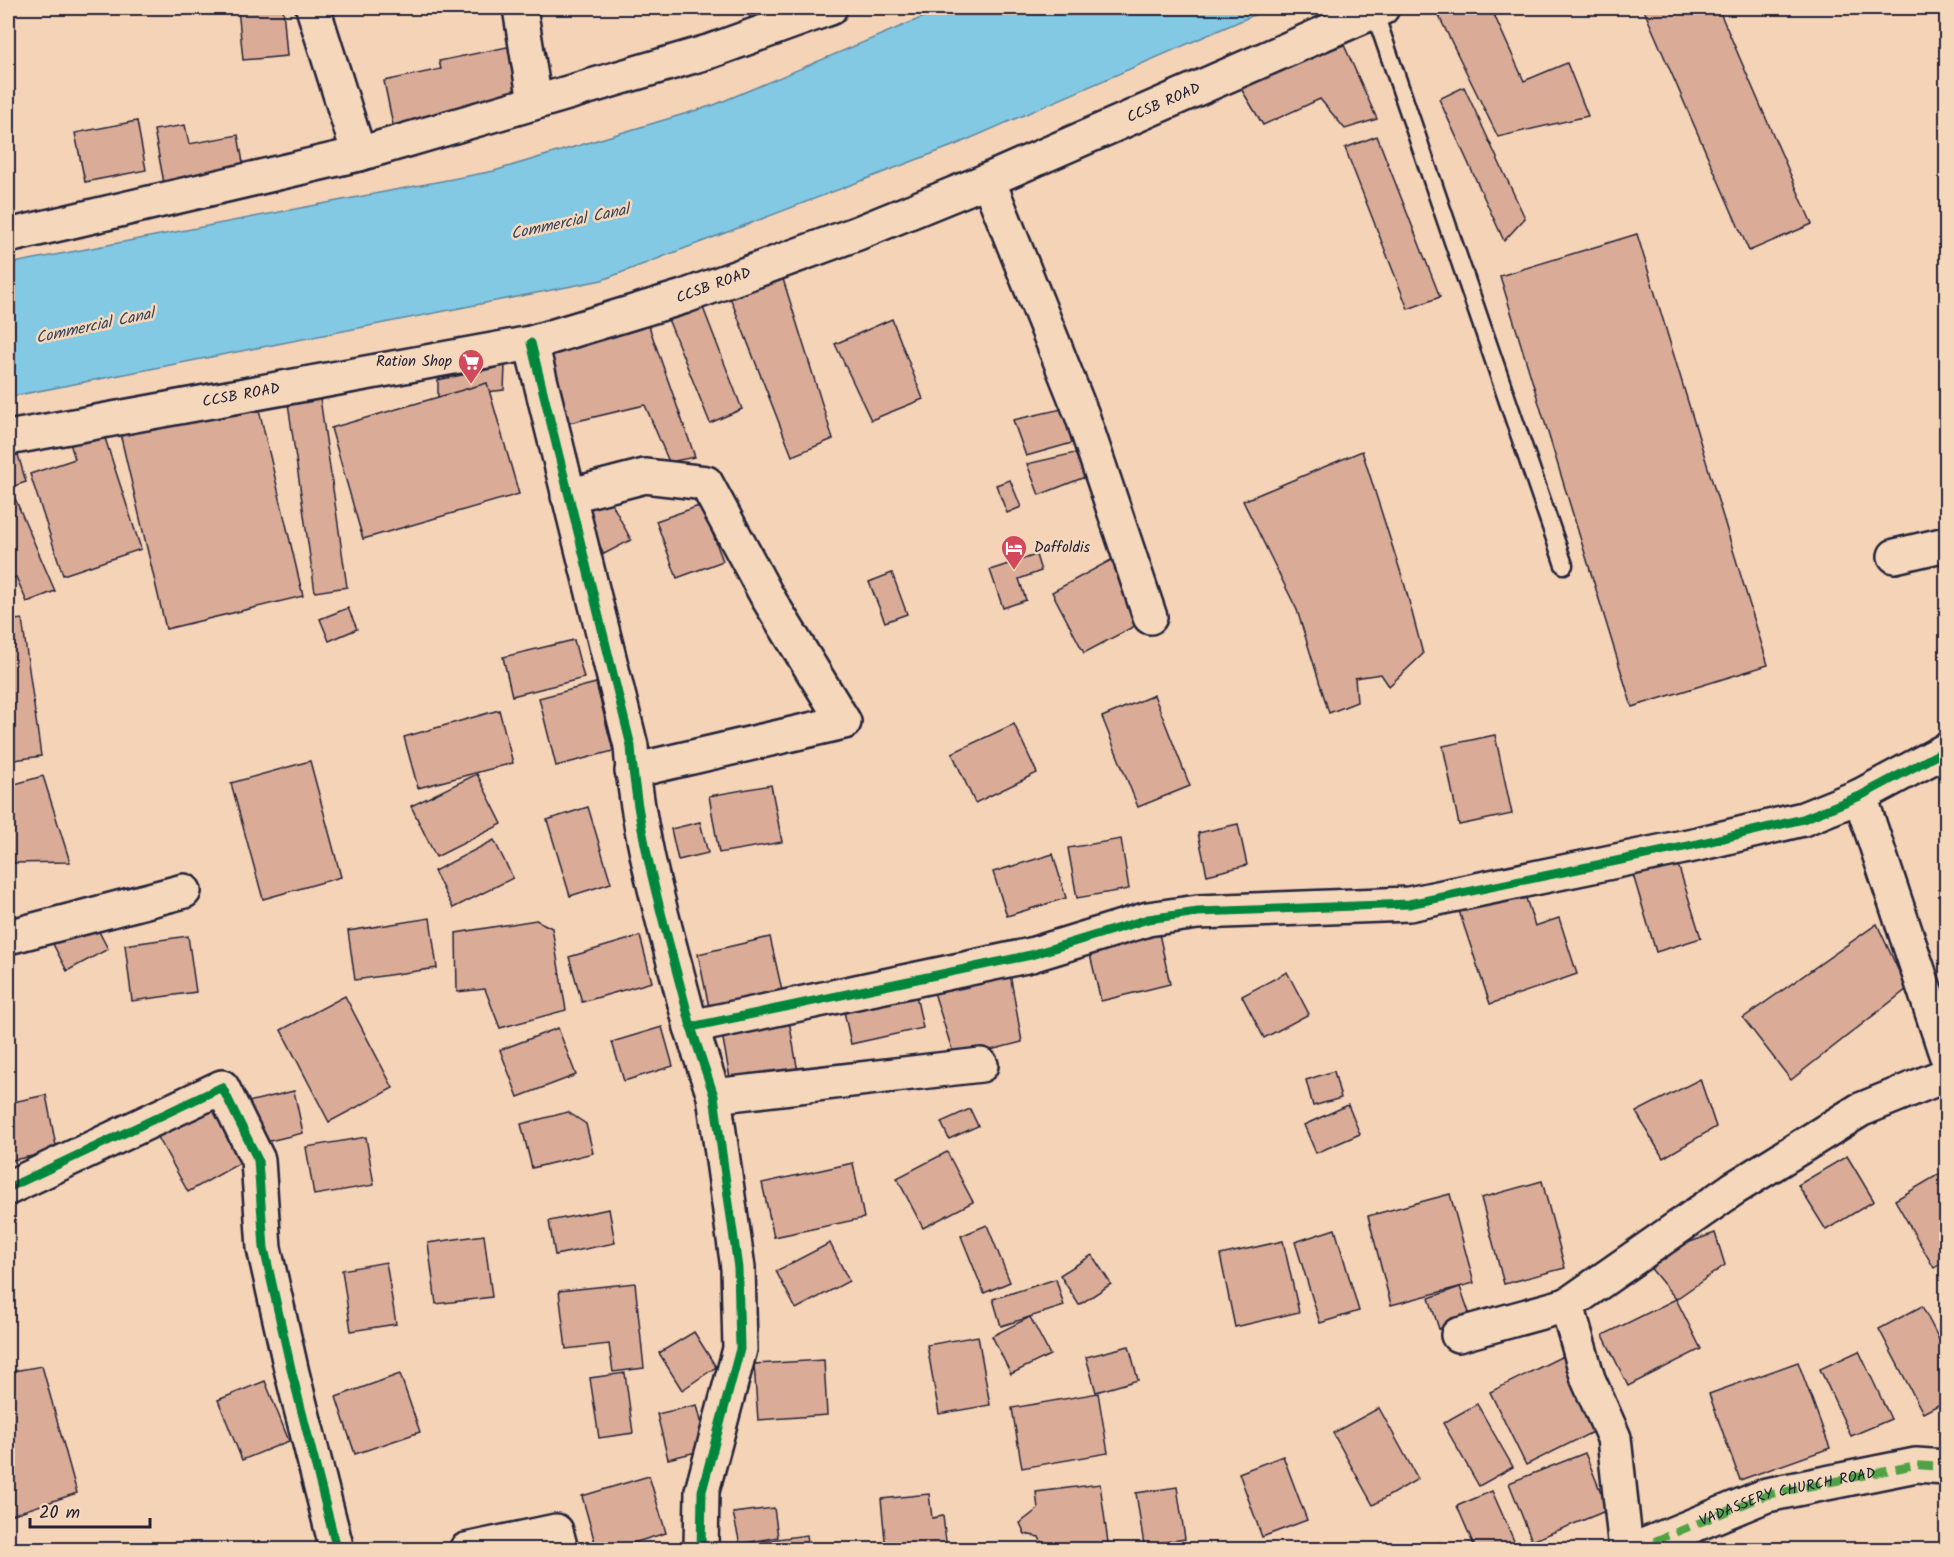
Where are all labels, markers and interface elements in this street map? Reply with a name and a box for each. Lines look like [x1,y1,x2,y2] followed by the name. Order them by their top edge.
[1123,76,1205,130] street label: CCSB ROAD
[508,197,635,247] water label: Commercial Canal
[673,261,755,310] street label: CCSB ROAD
[33,301,160,351] water label: Commercial Canal
[456,347,486,385] supermarket icon: Ration Shop
[376,350,452,374] place label: Ration Shop
[201,377,282,414] street label: CCSB ROAD
[999,533,1029,571] hotel icon: Daffoldis
[1034,536,1091,560] place label: Daffoldis
[1696,1461,1878,1534] street label: VADASSERY CHURCH ROAD
[30,1491,150,1529] scale bar
[39,1499,80,1528] text: 20 m

